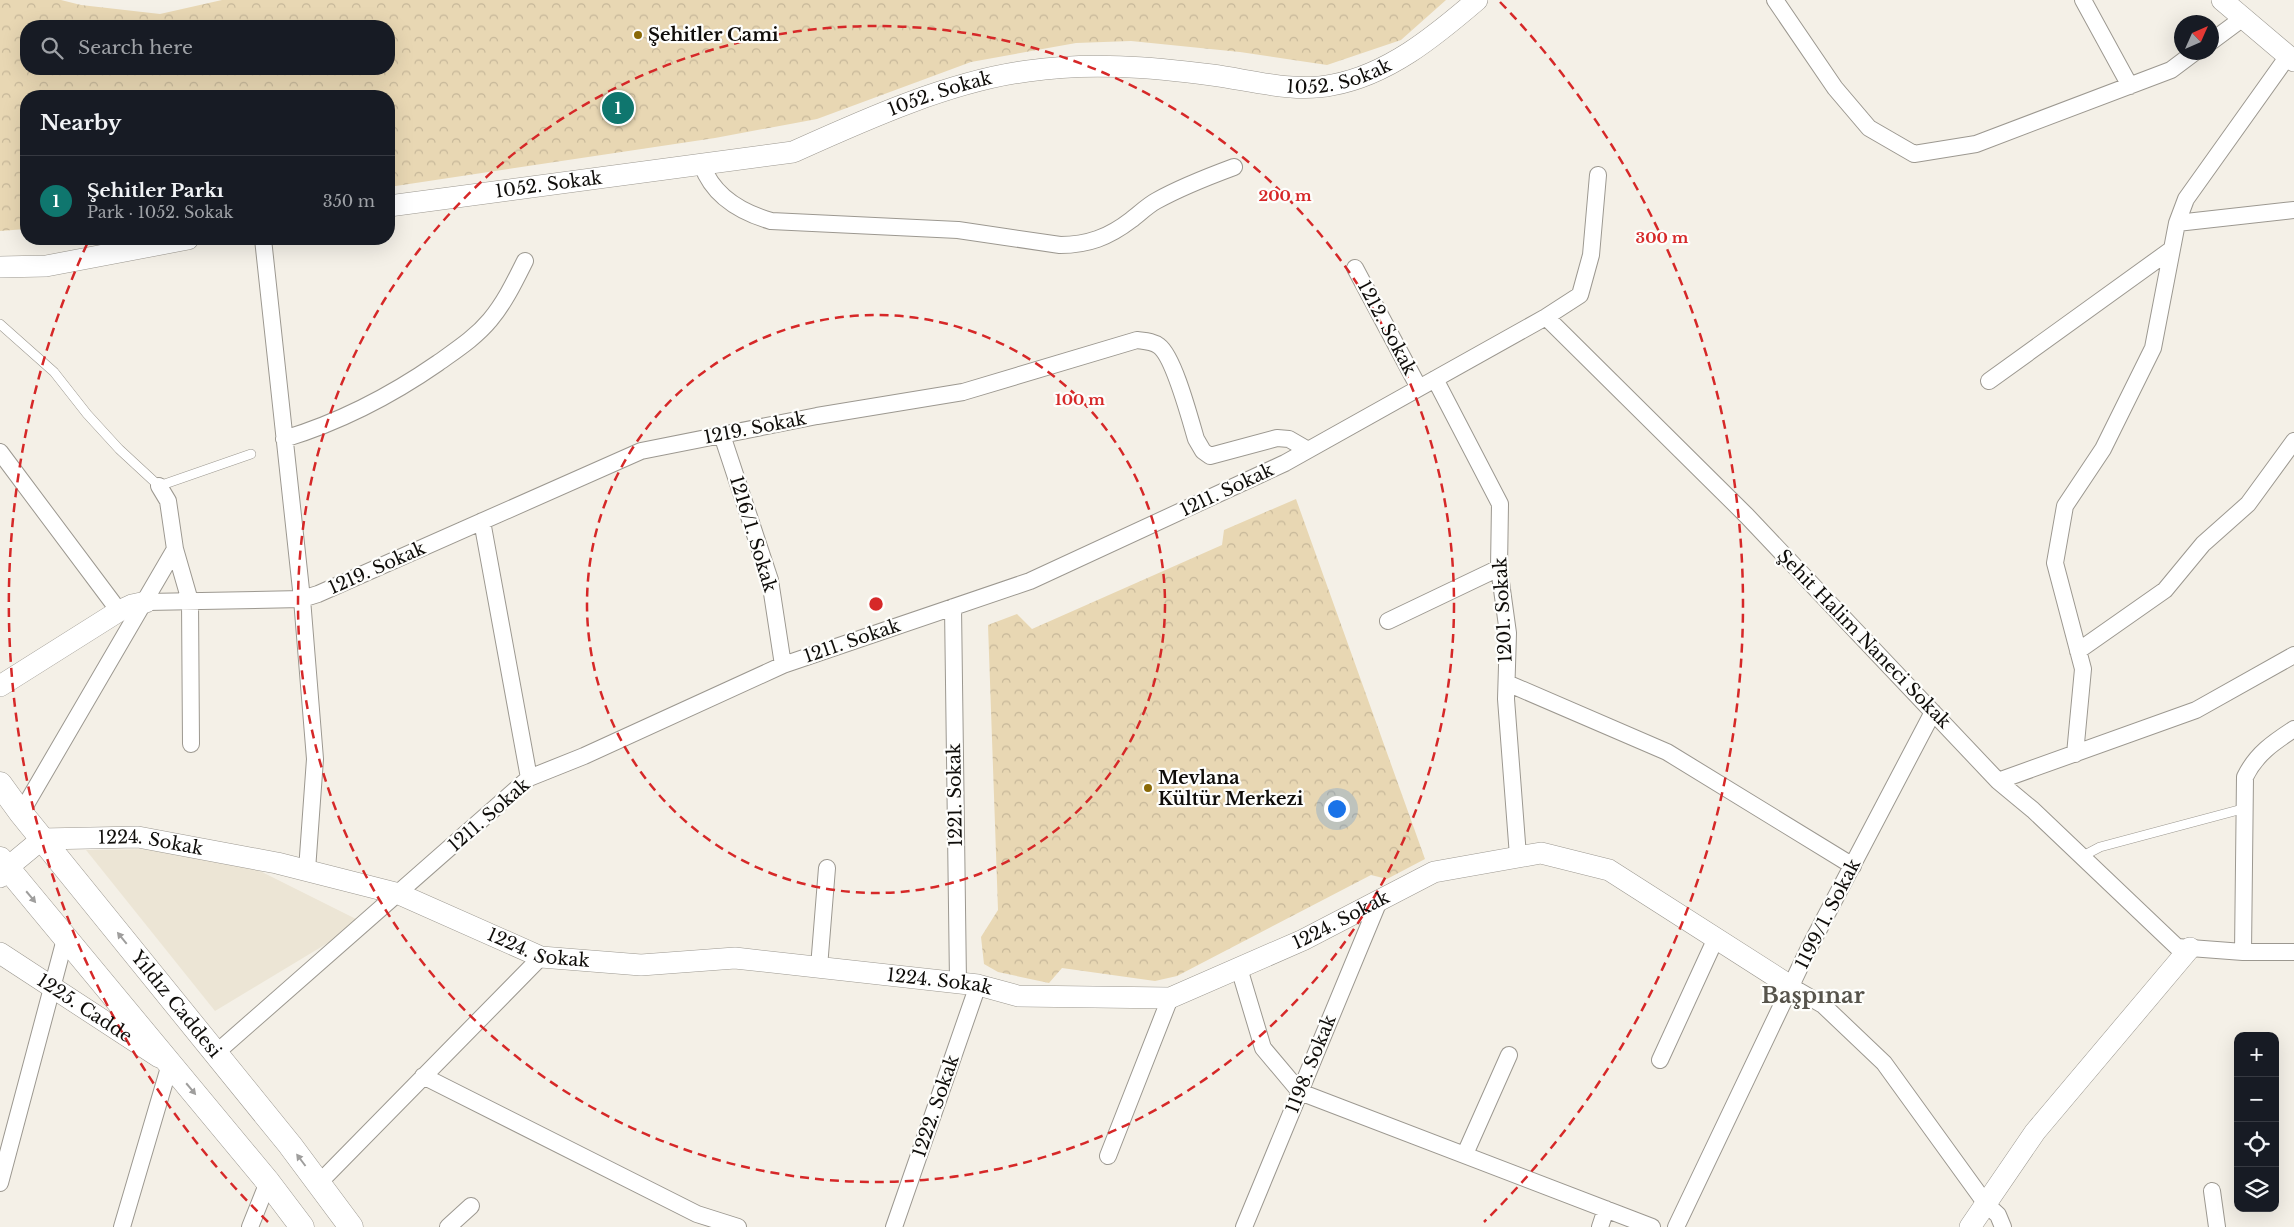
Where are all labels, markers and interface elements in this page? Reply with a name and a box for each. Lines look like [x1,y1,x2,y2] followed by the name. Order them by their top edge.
[2174,15,2219,60] north arrow
[20,20,395,75] search box
[648,24,779,46] place label: Şehitler Cami
[632,29,644,41] marker: Şehitler Cami
[38,34,66,62] icon: search
[78,36,193,59] text: Search here
[1286,54,1395,99] street label: 1052. Sokak
[885,67,994,121] street label: 1052. Sokak
[602,89,634,127] pin: 1
[40,110,121,136] text: Nearby
[494,167,603,203] street label: 1052. Sokak
[87,179,224,202] text: Şehitler Parkı
[1259,186,1312,205] text: 200 m
[53,191,59,211] text: 1
[323,191,375,211] text: 350 m
[87,202,233,222] text: Park · 1052. Sokak
[1636,228,1689,247] text: 300 m
[1353,277,1421,379] street label: 1212. Sokak
[1055,390,1105,409] text: 100 m
[702,407,808,449] street label: 1219. Sokak
[1177,459,1277,521] street label: 1211. Sokak
[725,473,781,595] street label: 1216/1. Sokak
[325,537,429,599] street label: 1219. Sokak
[1773,545,1955,733] street label: Şehit Halim Naneci Sokak
[1489,557,1517,663] street label: 1201. Sokak
[867,595,885,613] centre of rings
[801,614,903,668] street label: 1211. Sokak
[943,743,967,847] street label: 1221. Sokak
[1158,767,1304,810] place label: Mevlana Kültür Merkezi
[444,774,534,856] street label: 1211. Sokak
[1142,782,1154,794] marker: Mevlana Kültür Merkezi
[1324,796,1350,822] your location
[98,826,205,860] street label: 1224. Sokak
[1791,855,1865,973] street label: 1199/1. Sokak
[1289,886,1393,954] street label: 1224. Sokak
[25,890,36,903] one-way arrow
[484,924,590,972] street label: 1224. Sokak
[117,932,128,945] one-way arrow
[126,946,226,1062] street label: Yıldız Caddesi
[886,964,995,999] street label: 1224. Sokak
[33,969,136,1047] street label: 1225. Cadde
[1761,982,1865,1009] district label: Başpınar
[1281,1012,1341,1116] street label: 1198. Sokak
[2234,1032,2279,1212] map controls
[2234,1032,2279,1077] button: +
[908,1052,964,1160] street label: 1222. Sokak
[2234,1077,2279,1122] button: −
[185,1082,196,1095] one-way arrow
[2234,1122,2279,1167] button: locate
[296,1153,306,1167] one-way arrow
[2234,1167,2279,1212] button: layers

